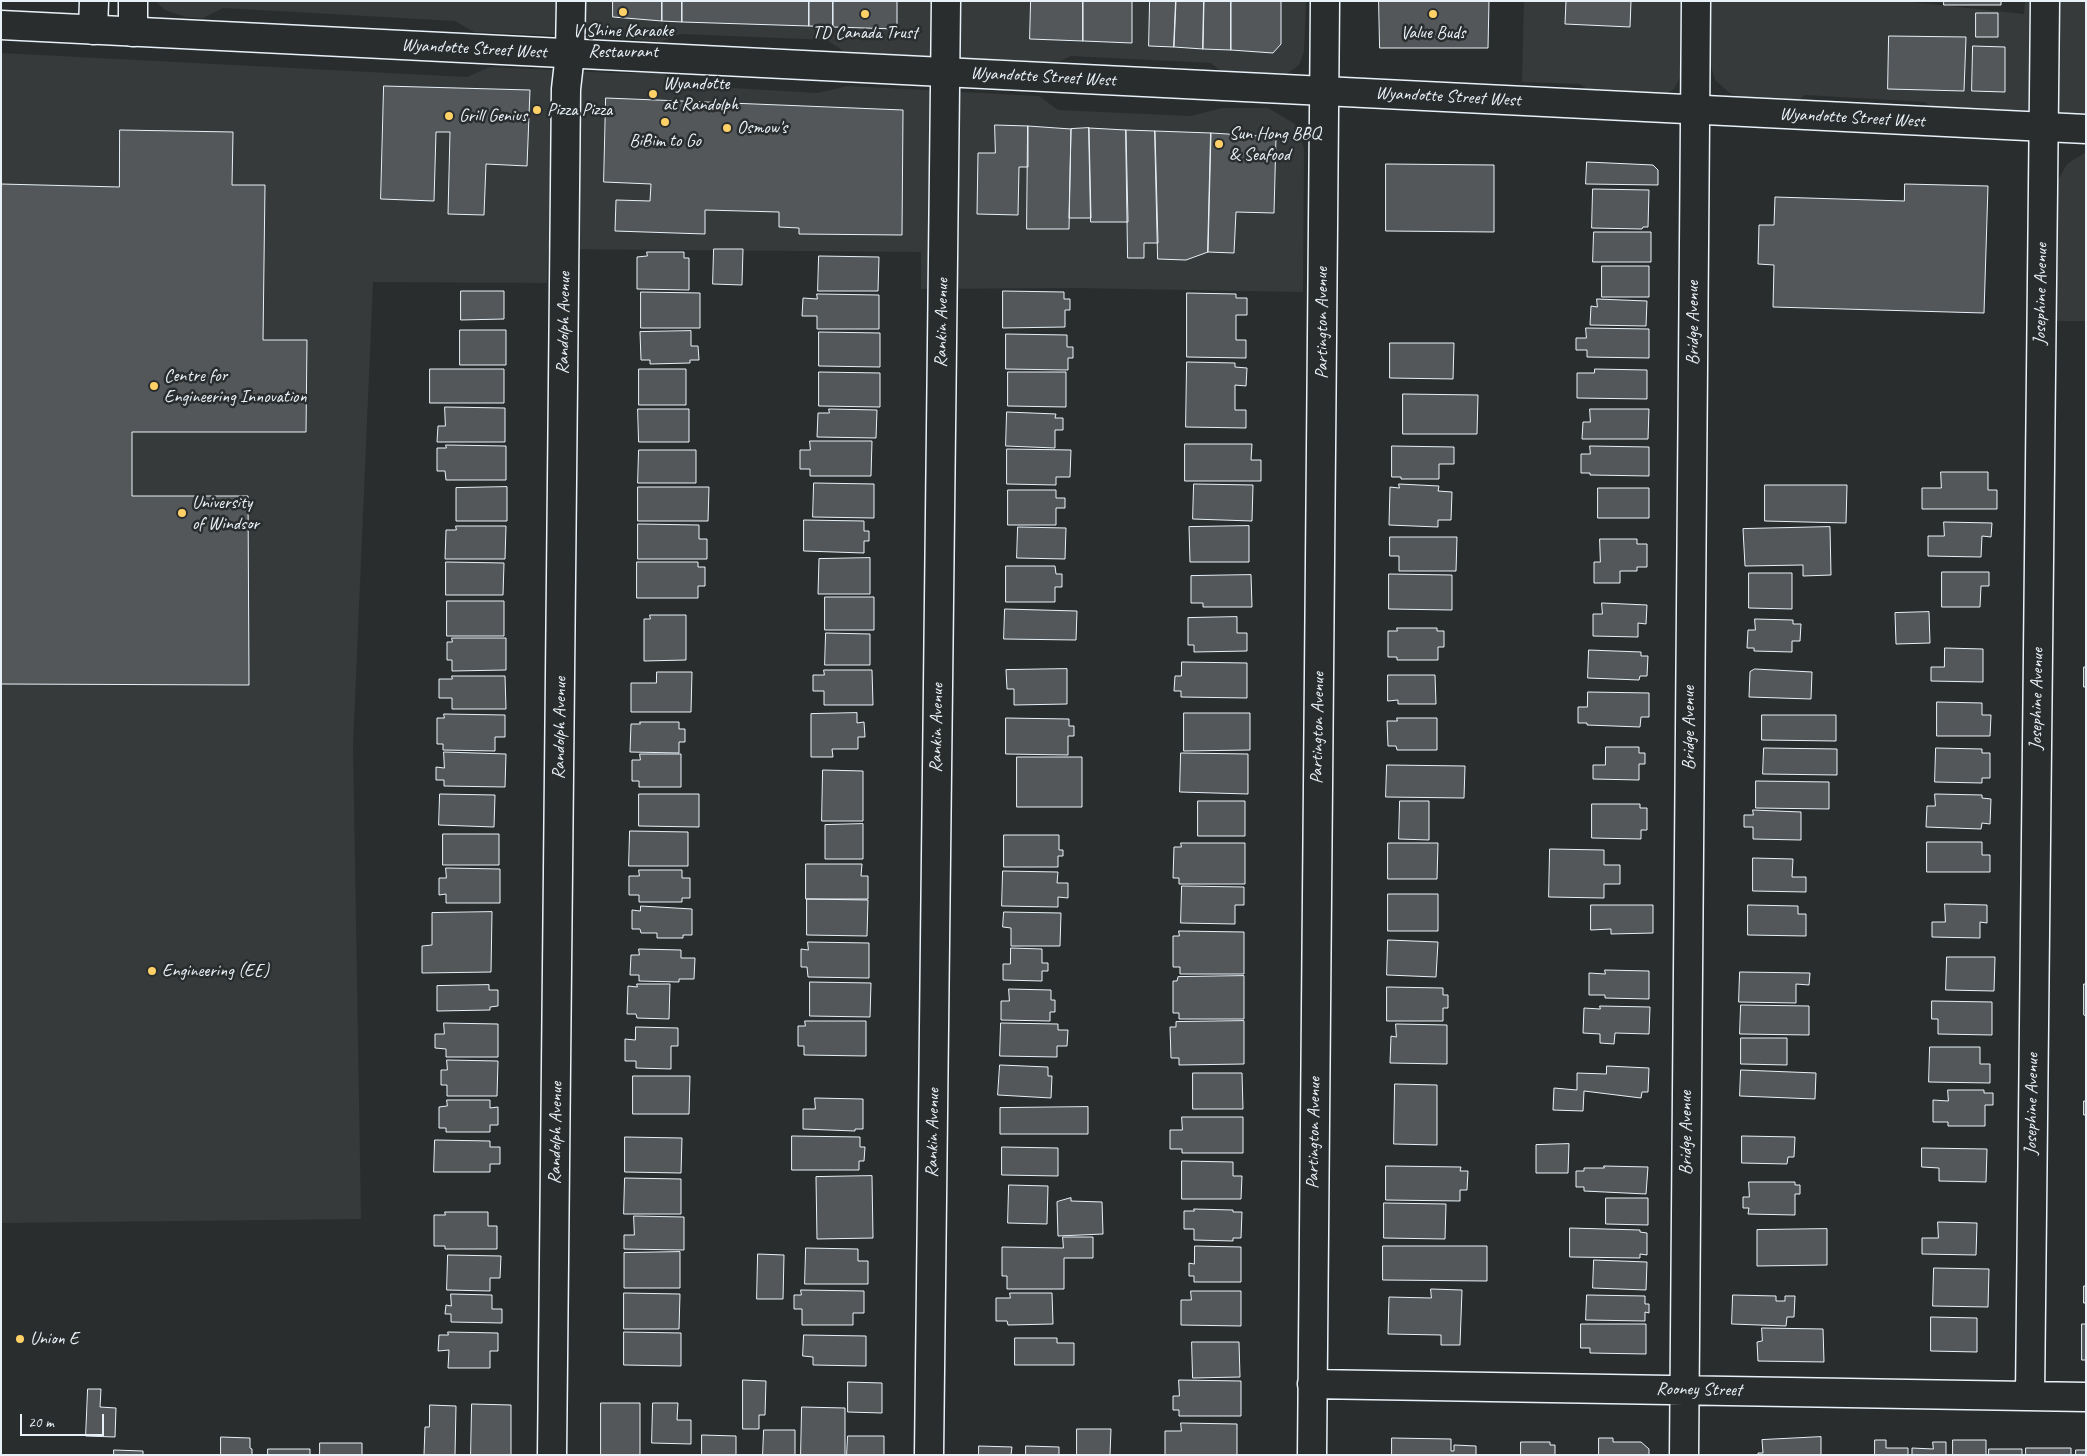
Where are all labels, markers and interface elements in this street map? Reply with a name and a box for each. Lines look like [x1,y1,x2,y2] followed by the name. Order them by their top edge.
[617,6,629,18] marker: V Shine Karaoke Restaurant
[859,8,871,20] marker: TD Canada Trust
[1427,8,1439,20] marker: Value Buds
[573,20,673,62] place label: V Shine Karaoke Restaurant
[812,22,918,44] place label: TD Canada Trust
[1401,22,1465,44] place label: Value Buds
[401,34,547,64] street label: Wyandotte Street West
[970,62,1116,92] street label: Wyandotte Street West
[663,73,738,116] place label: Wyandotte at Randolph
[1375,82,1521,112] street label: Wyandotte Street West
[647,88,659,100] marker: Wyandotte at Randolph
[547,99,612,121] place label: Pizza Pizza
[1779,103,1925,133] street label: Wyandotte Street West
[531,104,543,116] marker: Pizza Pizza
[459,105,527,127] place label: Grill Genius
[443,110,455,122] marker: Grill Genius
[659,116,671,128] marker: BiBim to Go
[737,117,787,139] place label: Osmow's
[721,122,733,134] marker: Osmow's
[1229,123,1320,166] place label: Sun Hong BBQ & Seafood
[629,130,701,152] place label: BiBim to Go
[1213,138,1225,150] marker: Sun Hong BBQ & Seafood
[2029,243,2053,345] street label: Josephine Avenue
[1311,267,1333,379] street label: Partington Avenue
[552,272,576,374] street label: Randolph Avenue
[930,278,954,368] street label: Rankin Avenue
[1682,281,1704,365] street label: Bridge Avenue
[164,365,306,408] place label: Centre for Engineering Innovation
[148,380,160,392] marker: Centre for Engineering Innovation
[192,492,259,534] place label: University of Windsor
[176,507,188,519] marker: University of Windsor
[2025,648,2049,750] street label: Josephine Avenue
[1306,672,1330,784] street label: Partington Avenue
[548,677,572,779] street label: Randolph Avenue
[925,683,949,773] street label: Rankin Avenue
[1678,686,1700,770] street label: Bridge Avenue
[162,960,269,982] place label: Engineering (EE)
[146,965,158,977] marker: Engineering (EE)
[2020,1053,2044,1155] street label: Josephine Avenue
[1302,1077,1326,1189] street label: Partington Avenue
[544,1082,568,1184] street label: Randolph Avenue
[921,1088,945,1178] street label: Rankin Avenue
[1675,1091,1697,1175] street label: Bridge Avenue
[30,1328,78,1350] place label: Union E
[14,1333,26,1345] marker: Union E
[1656,1378,1742,1402] street label: Rooney Street
[22,1404,106,1436] scale bar
[28,1413,54,1432] text: 20 m

